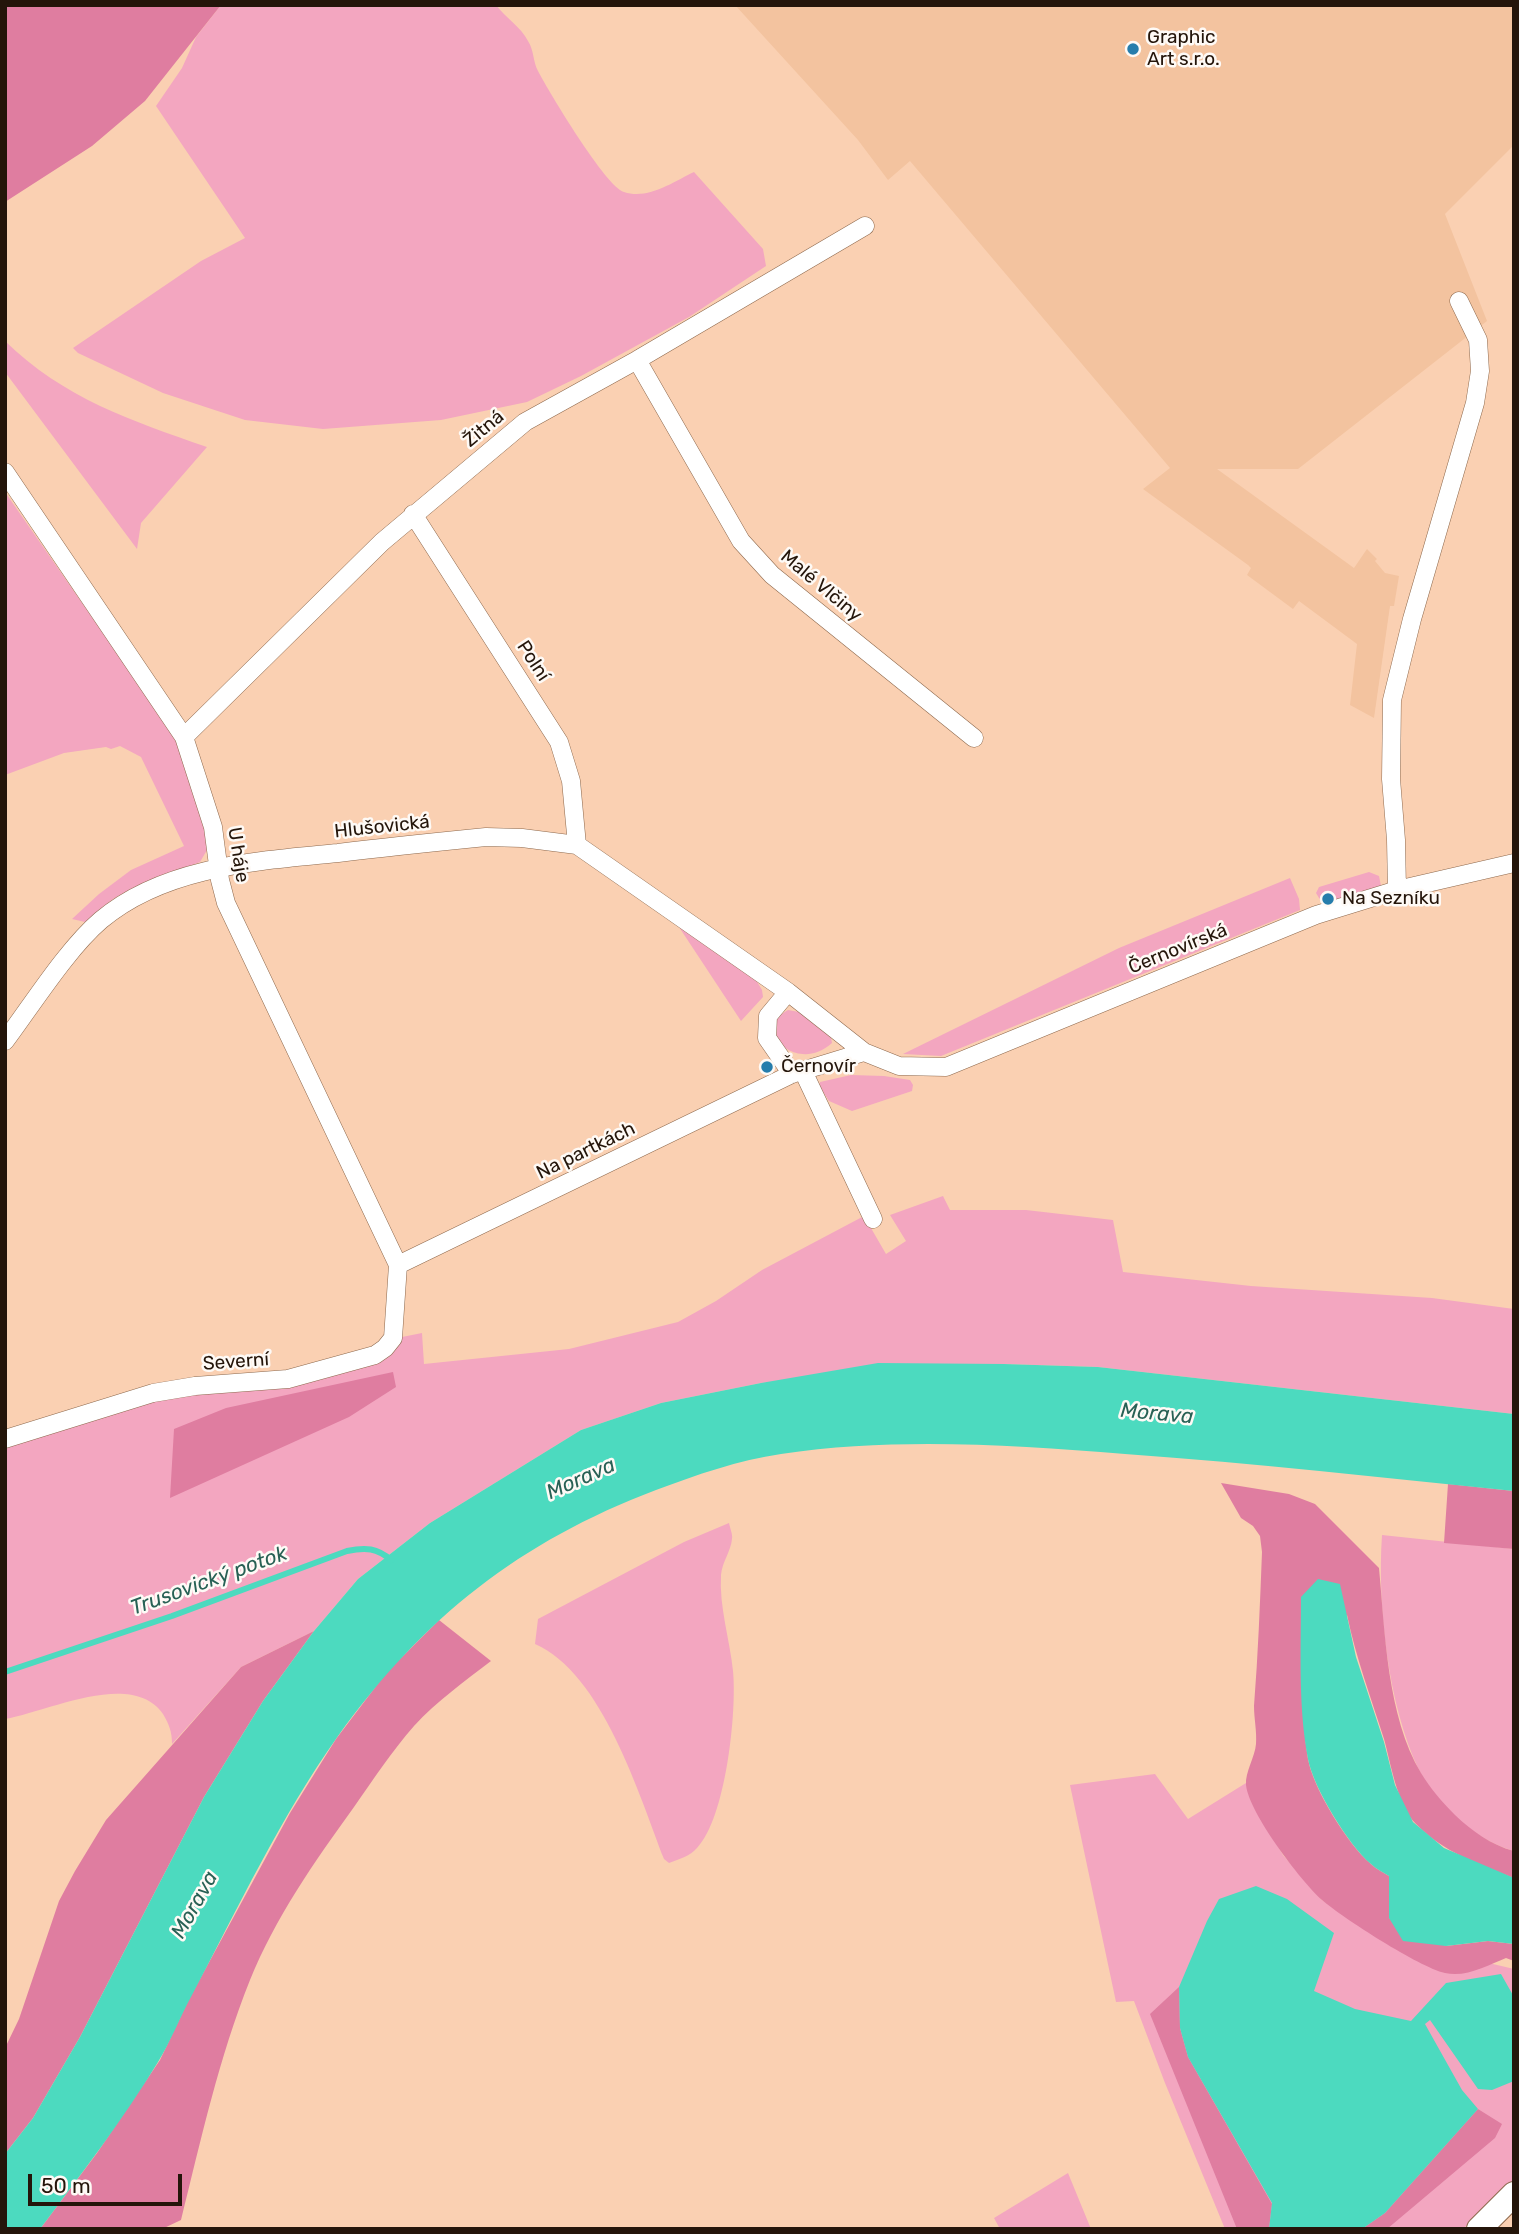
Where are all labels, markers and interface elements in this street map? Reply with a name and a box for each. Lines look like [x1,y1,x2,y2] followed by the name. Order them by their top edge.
[1147,27,1220,71] place label: Graphic Art s.r.o.
[1125,41,1141,57] marker: Graphic Art s.r.o.
[459,406,509,452] street label: Žitná
[776,545,866,627] street label: Malé Vlčiny
[512,636,554,686] street label: Polní
[333,811,431,843] street label: Hlušovická
[222,826,254,884] street label: U háje
[1342,888,1440,910] place label: Na Sezníku
[1320,891,1336,907] marker: Na Sezníku
[1125,919,1231,979] street label: Černovírská
[781,1056,856,1078] place label: Černovír
[759,1059,775,1075] marker: Černovír
[533,1117,639,1185] street label: Na partkách
[202,1348,270,1376] street label: Severní
[1120,1398,1194,1430] water label: Morava
[543,1453,619,1505] water label: Morava
[127,1541,291,1621] water label: Trusovický potok
[166,1867,224,1943] water label: Morava
[32,2160,186,2204] scale bar
[41,2173,91,2198] text: 50 m

